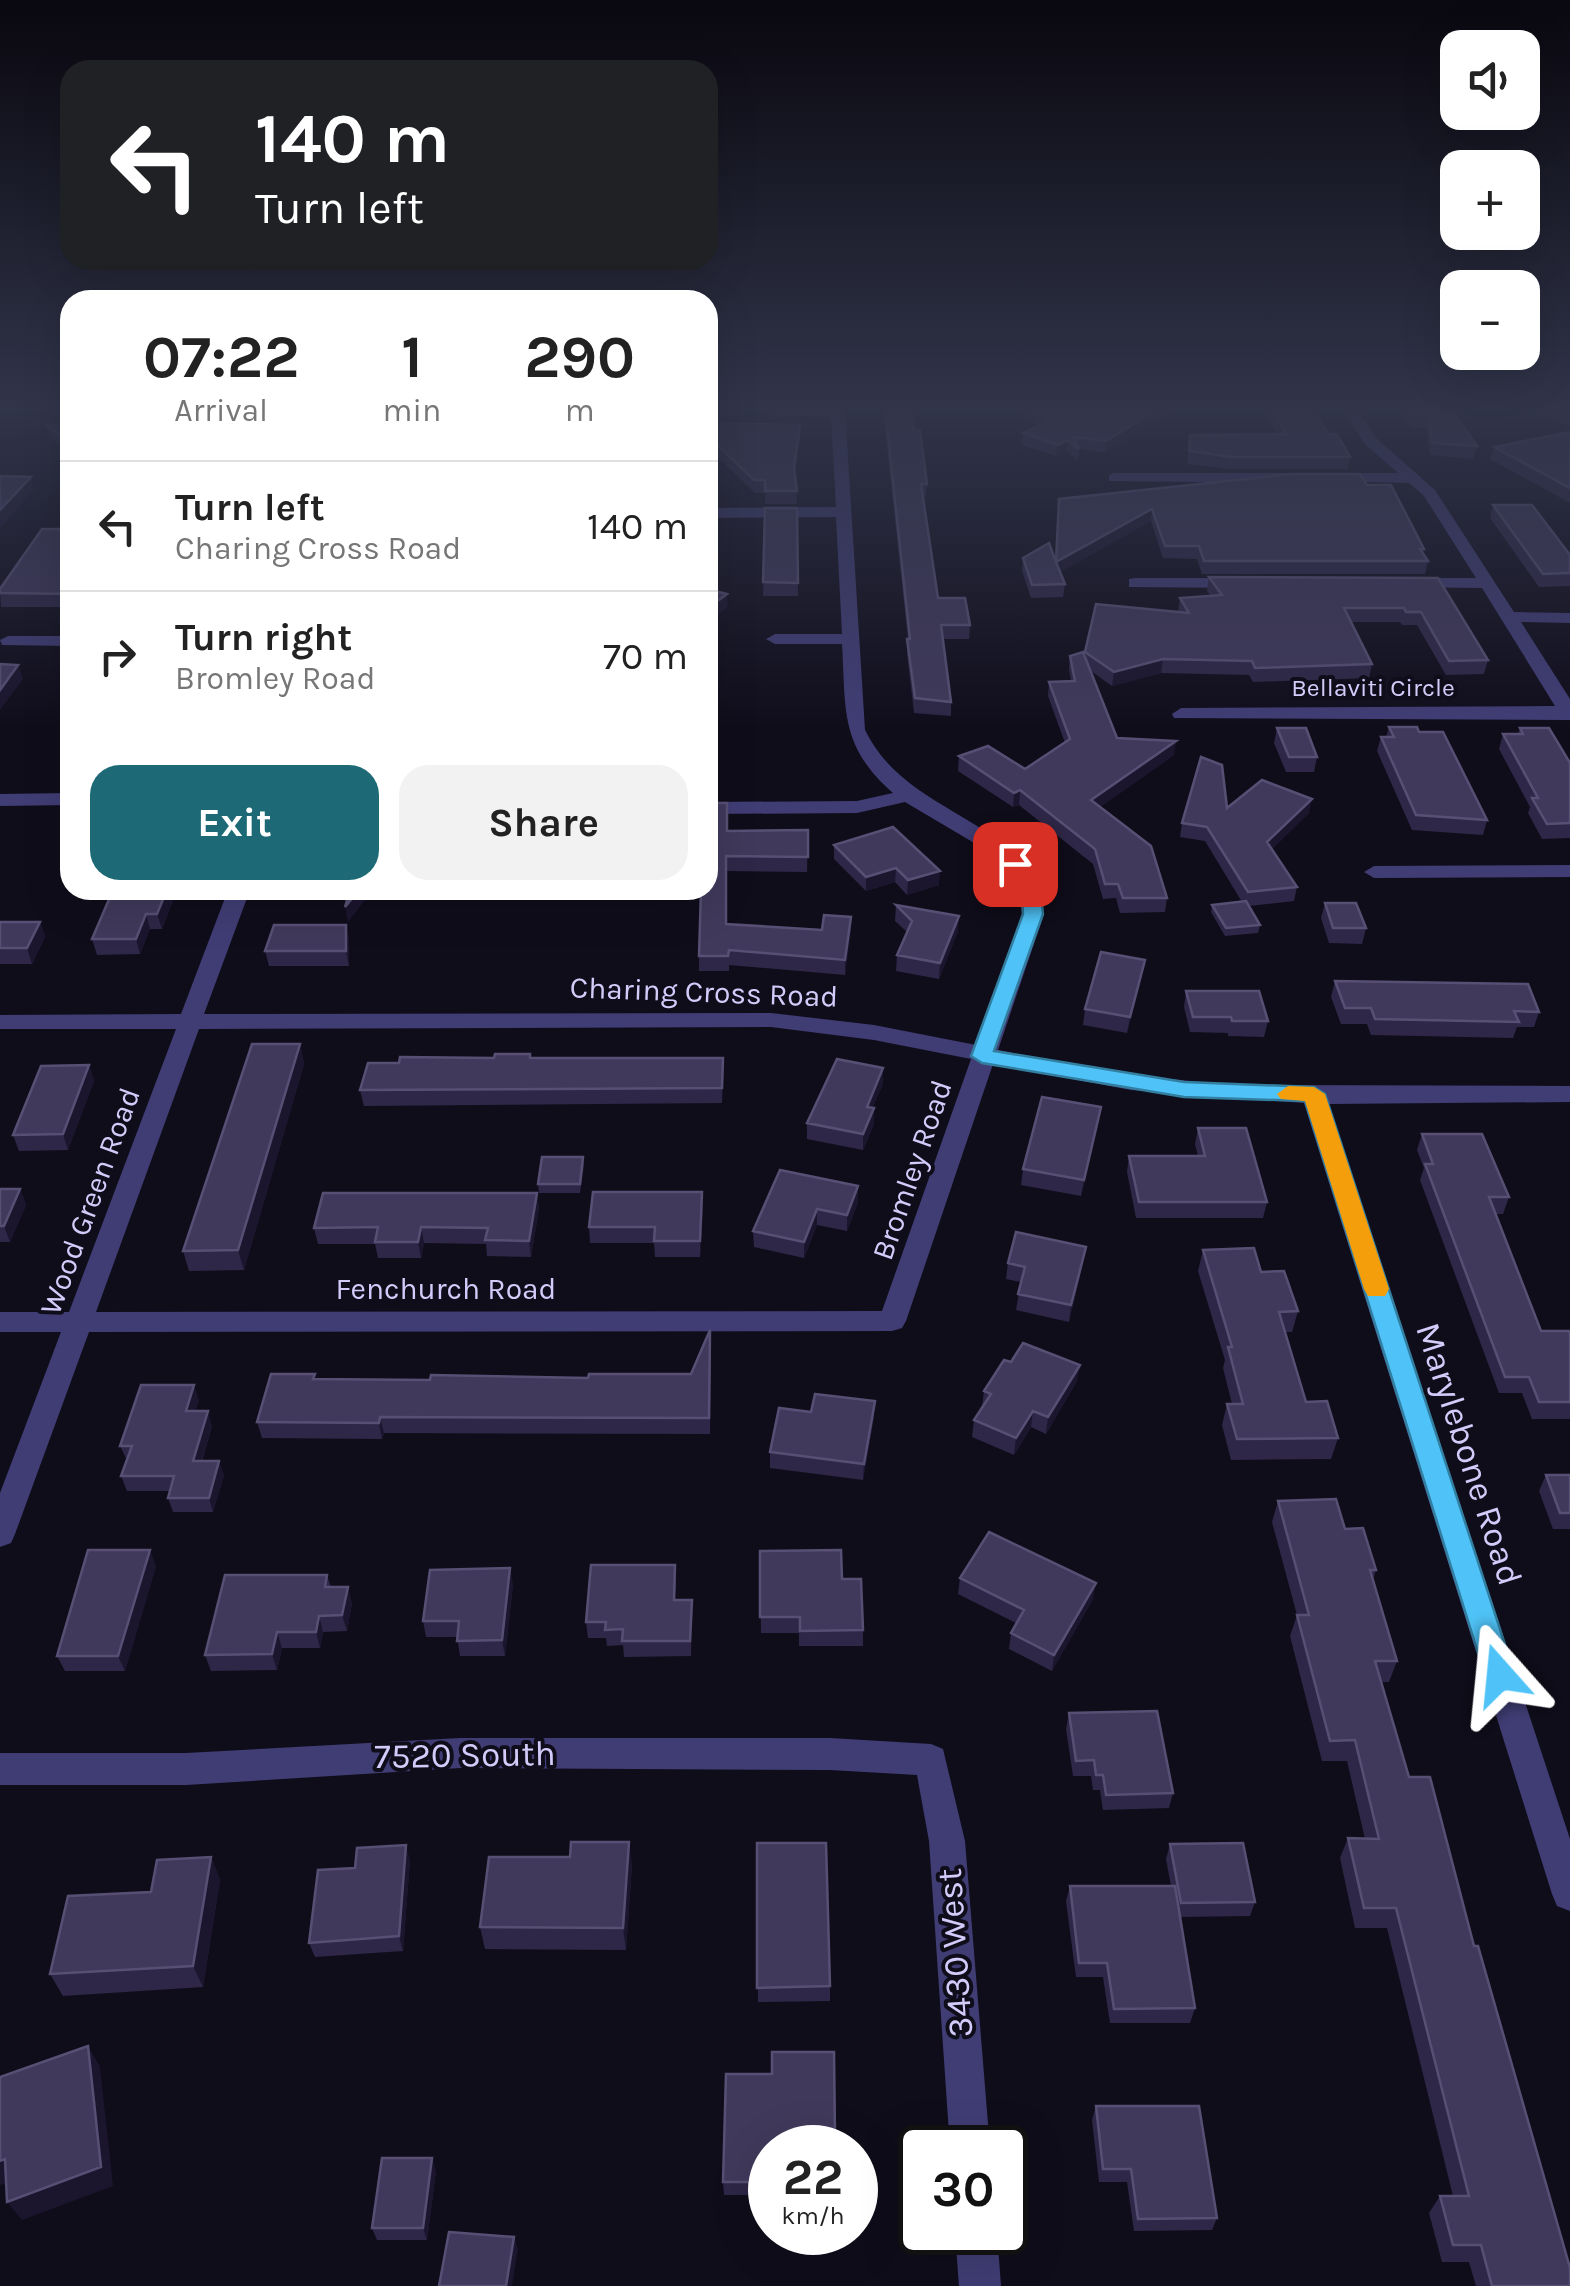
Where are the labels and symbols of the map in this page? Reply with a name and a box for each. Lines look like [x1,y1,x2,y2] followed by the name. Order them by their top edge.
[1291,673,1455,702] street label: Bellaviti Circle
[973,822,1058,907] pin
[569,969,839,1015] street label: Charing Cross Road
[864,1075,960,1265] street label: Bromley Road
[32,1083,148,1319] street label: Wood Green Road
[336,1271,556,1307] street label: Fenchurch Road
[1407,1318,1531,1590] street label: Marylebone Road
[1448,1623,1552,1727] position arrow
[374,1733,556,1777] street label: 7520 South
[929,1867,981,2039] street label: 3430 West
[898,2125,1028,2255] speed limit sign: 30

